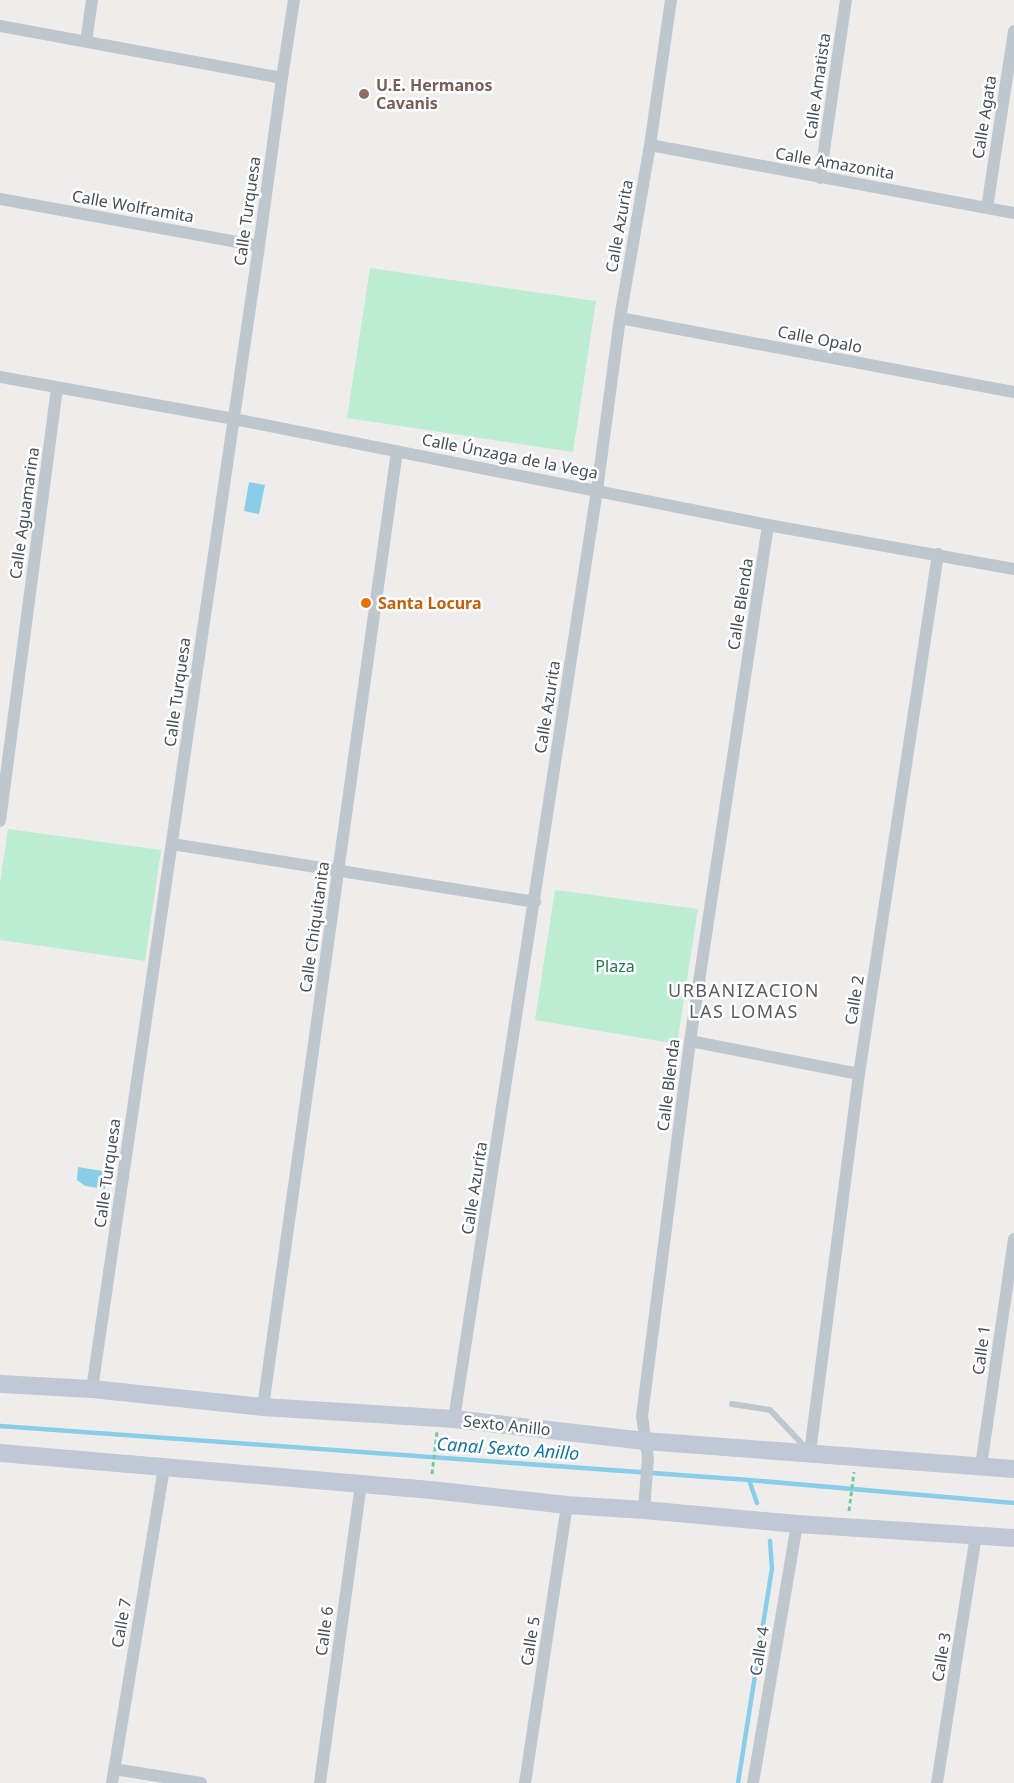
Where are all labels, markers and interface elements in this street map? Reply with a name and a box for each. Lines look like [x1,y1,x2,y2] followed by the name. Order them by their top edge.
[799,31,835,141] street label: Calle Amatista
[376,74,492,114] place label: U.E. Hermanos Cavanis
[967,74,1001,160] street label: Calle Agata
[357,87,371,101] marker: U.E. Hermanos Cavanis
[774,142,896,184] street label: Calle Amazonita
[228,155,266,267] street label: Calle Turquesa
[600,178,638,274] street label: Calle Azurita
[70,184,196,228] street label: Calle Wolframita
[776,320,864,358] street label: Calle Opalo
[420,428,600,484] street label: Calle Únzaga de la Vega
[4,446,44,580] street label: Calle Aguamarina
[722,556,758,652] street label: Calle Blenda
[378,592,482,614] place label: Santa Locura
[359,596,373,610] marker: Santa Locura
[158,636,196,748] street label: Calle Turquesa
[529,659,565,755] street label: Calle Azurita
[294,860,334,994] street label: Calle Chiquitanita
[595,955,635,977] park label: Plaza
[839,974,869,1026] street label: Calle 2
[668,978,820,1023] district label: URBANIZACION LAS LOMAS
[651,1038,685,1132] street label: Calle Blenda
[88,1117,126,1229] street label: Calle Turquesa
[456,1140,492,1236] street label: Calle Azurita
[967,1324,995,1376] street label: Calle 1
[462,1409,552,1441] street label: Sexto Anillo
[436,1431,580,1465] water label: Canal Sexto Anillo
[106,1597,136,1649] street label: Calle 7
[310,1605,338,1657] street label: Calle 6
[515,1615,545,1667] street label: Calle 5
[744,1625,774,1677] street label: Calle 4
[926,1631,956,1683] street label: Calle 3

